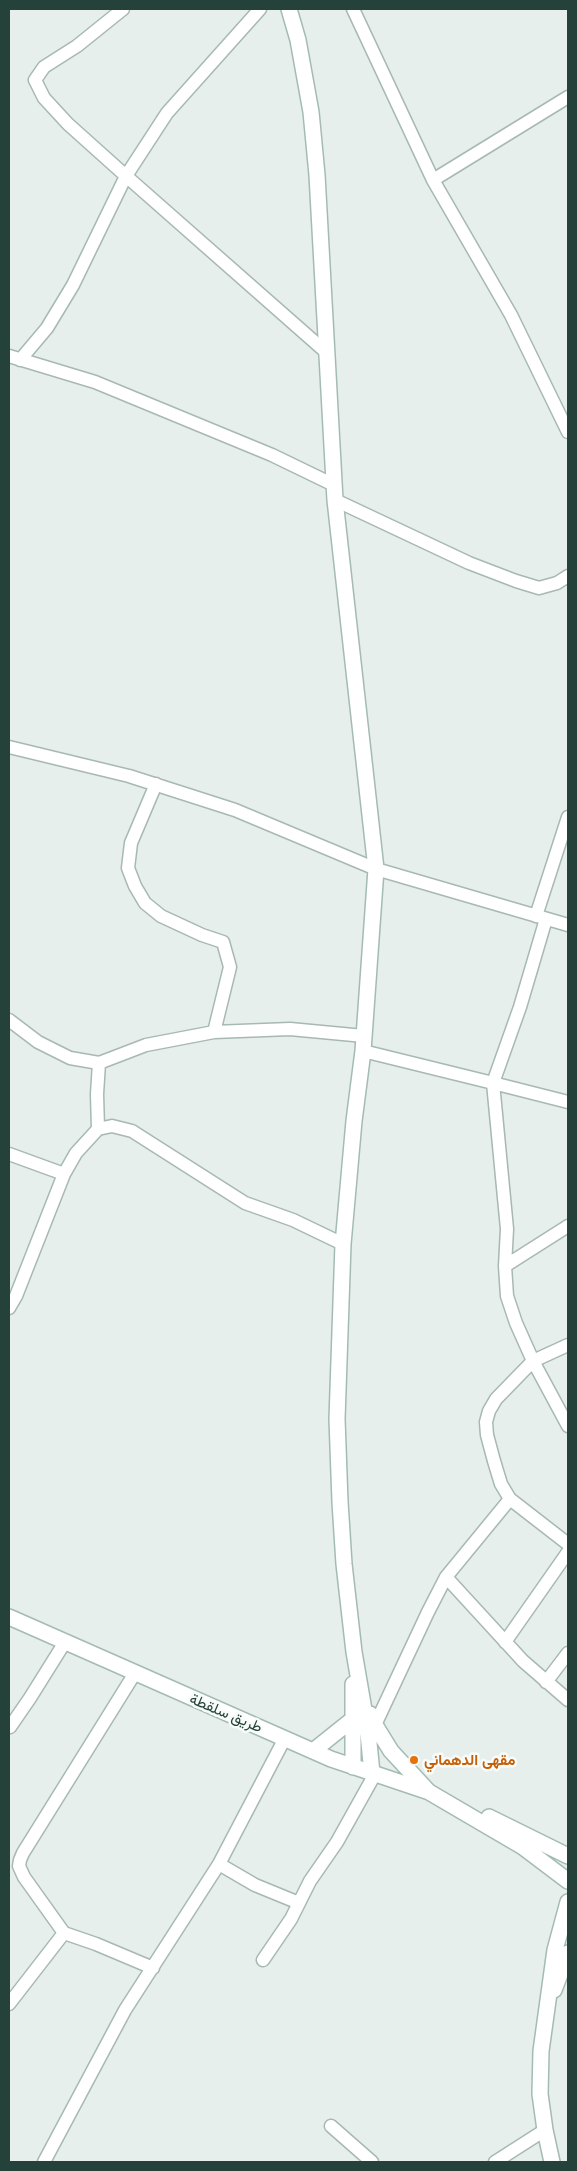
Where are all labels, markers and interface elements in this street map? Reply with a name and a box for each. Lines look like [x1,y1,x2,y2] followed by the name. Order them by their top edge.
[187,1690,265,1736] street label: طريق سلقطة
[424,1751,515,1769] place label: مقهى الدهماني
[408,1754,420,1766] marker: مقهى الدهماني

